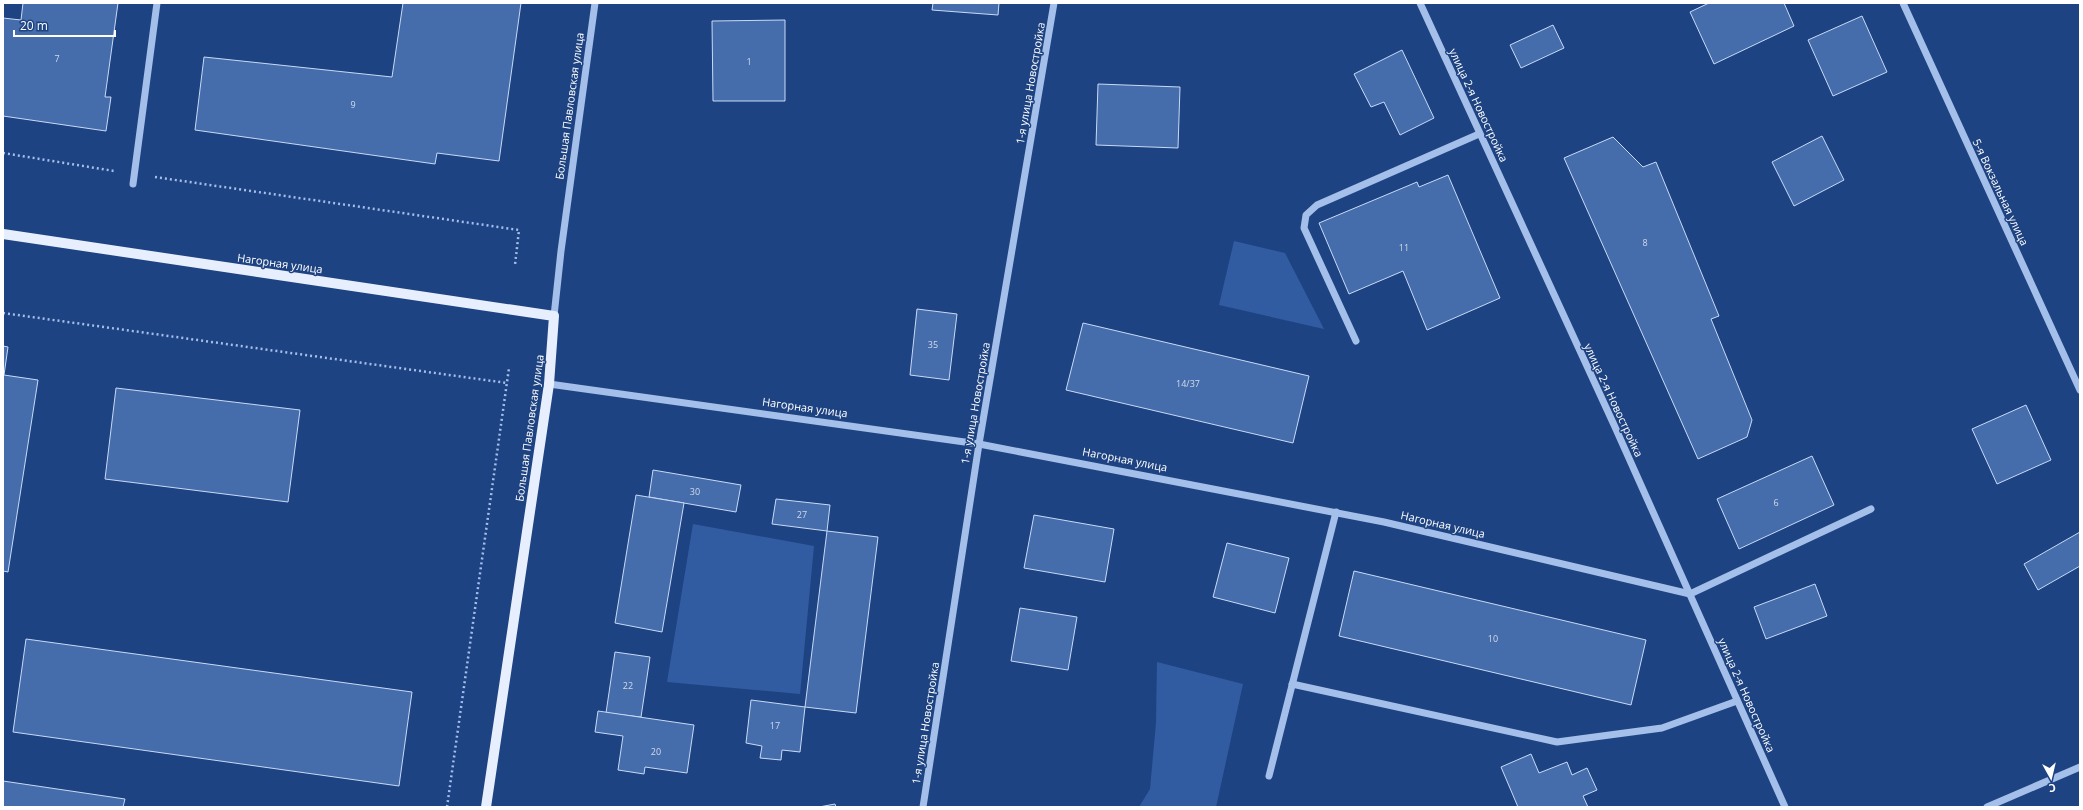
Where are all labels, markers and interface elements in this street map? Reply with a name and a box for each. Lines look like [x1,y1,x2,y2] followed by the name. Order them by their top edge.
[14,12,115,38] scale bar
[20,17,48,34] text: 20 m
[1012,21,1048,145] street label: 1-я улица Новостройка
[551,31,587,181] street label: Большая Павловская улица
[1446,46,1512,164] street label: улица 2-я Новостройка
[54,52,60,65] house number: 7
[746,55,752,68] house number: 1
[350,98,356,111] house number: 9
[1970,136,2032,248] street label: 5-я Вокзальная улица
[1642,236,1648,249] house number: 8
[1399,241,1409,254] house number: 11
[236,250,324,276] street label: Нагорная улица
[928,338,938,351] house number: 35
[957,341,993,465] street label: 1-я улица Новостройка
[1581,341,1647,459] street label: улица 2-я Новостройка
[511,353,547,503] street label: Большая Павловская улица
[1176,377,1200,390] house number: 14/37
[761,394,849,420] street label: Нагорная улица
[1081,443,1169,475] street label: Нагорная улица
[690,485,700,498] house number: 30
[1773,496,1779,509] house number: 6
[1399,507,1487,541] street label: Нагорная улица
[797,508,807,521] house number: 27
[1488,632,1498,645] house number: 10
[1715,635,1779,755] street label: улица 2-я Новостройка
[908,661,942,785] street label: 1-я улица Новостройка
[623,679,633,692] house number: 22
[770,719,780,732] house number: 17
[651,745,661,758] house number: 20
[2031,758,2071,798] north arrow
[2048,780,2057,796] text: С

